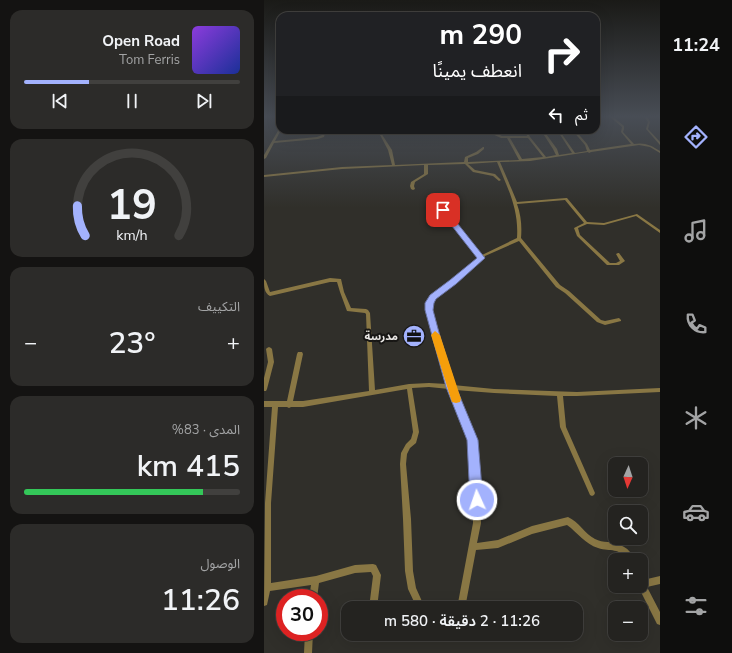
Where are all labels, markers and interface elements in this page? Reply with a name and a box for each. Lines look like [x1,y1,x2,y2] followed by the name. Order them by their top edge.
[439,16,522,54] text: 290 m
[536,28,588,80] icon: right
[102,31,180,51] text: Open Road
[672,33,720,57] text: 11:24
[119,51,180,69] text: Tom Ferris
[432,59,522,83] text: انعطف يمينًا
[49,90,71,112] icon: previous
[121,90,143,112] icon: pause
[193,90,215,112] icon: next
[545,104,567,126] icon: left
[575,105,588,125] text: ثم
[682,123,710,151] icon: directions
[107,177,157,234] text: 19
[426,193,460,227] pin
[432,199,454,221] icon: arrive
[682,217,710,245] icon: music
[116,225,148,244] text: km/h
[198,298,240,316] text: التكييف
[682,310,710,338] icon: phone
[108,323,156,364] text: 23°
[401,323,427,349] office icon: مدرسة
[24,328,37,358] text: −
[227,328,240,358] text: +
[365,329,398,344] place label: مدرسة
[682,404,710,432] icon: climate
[172,421,240,439] text: المدى · 83%
[137,446,240,487] text: 415 km
[608,457,648,497] north arrow
[608,457,648,641] map controls
[456,479,498,521] position arrow
[682,498,710,526] icon: car
[608,505,648,545] button: search
[608,553,648,593] button: +
[200,555,240,573] text: الوصول
[161,580,240,621] text: 11:26
[276,589,328,641] speed limit sign: 30
[682,592,710,620] icon: filters
[608,601,648,641] button: −
[384,611,540,631] text: 11:26 · 2 دقيقة · 580 m

